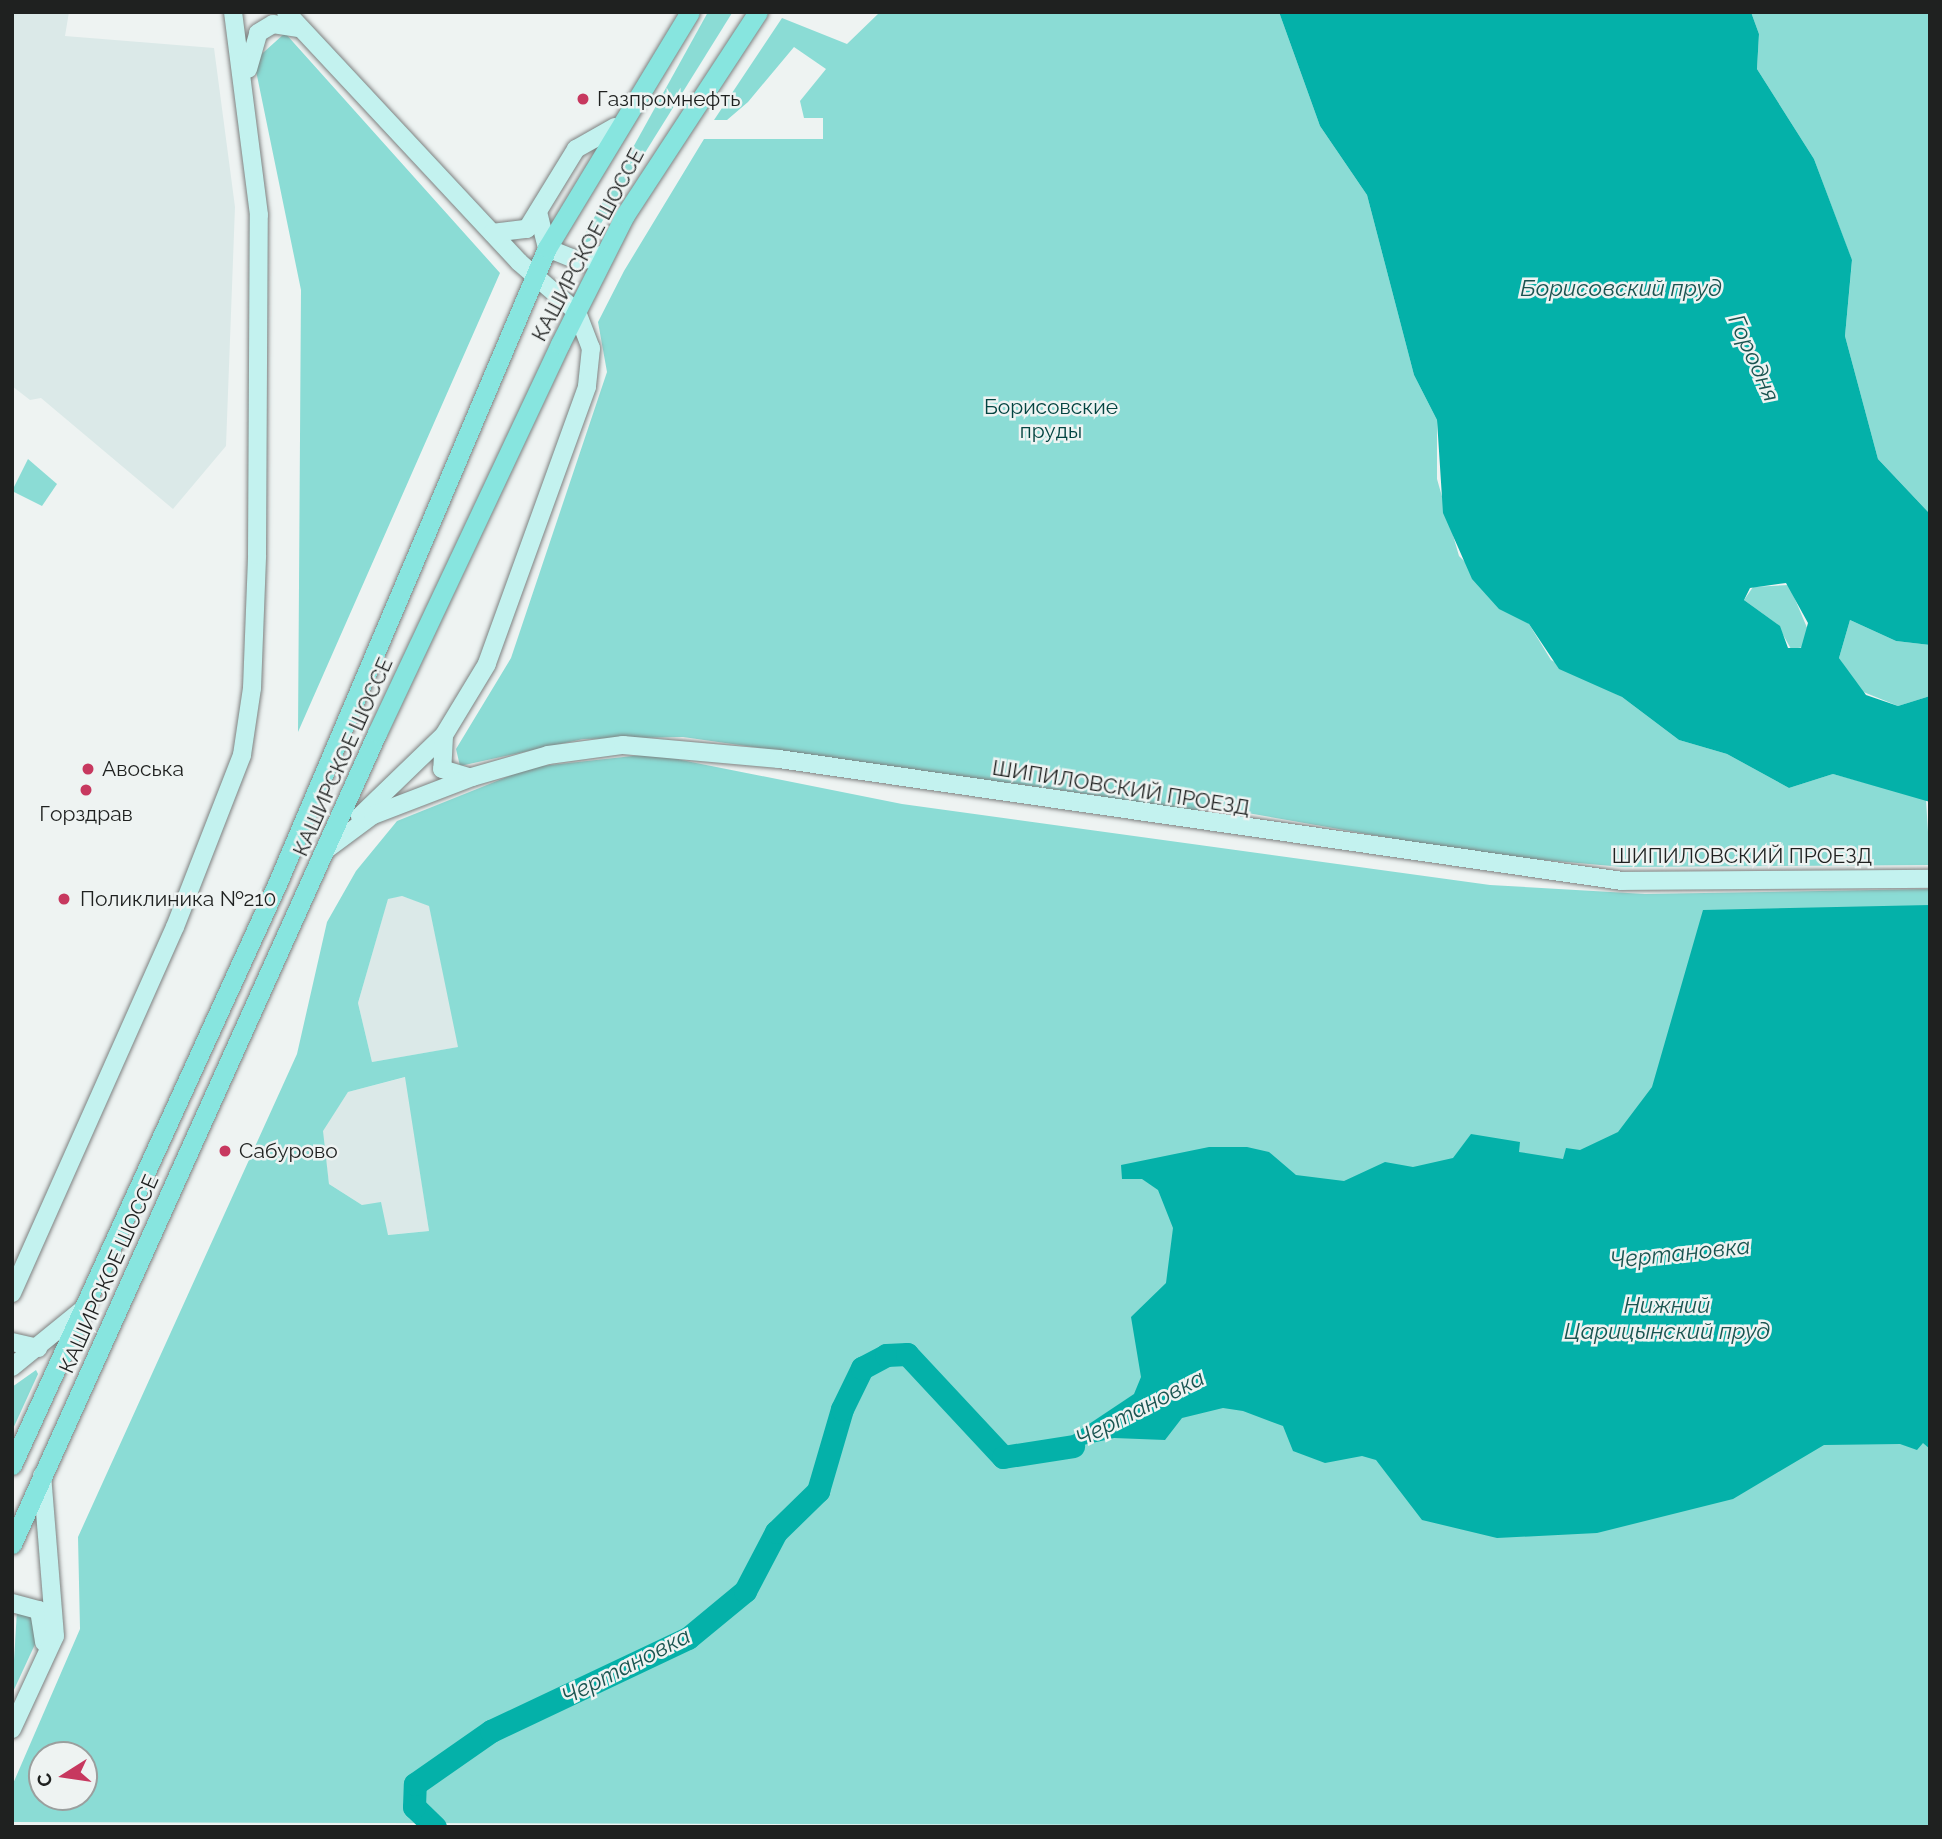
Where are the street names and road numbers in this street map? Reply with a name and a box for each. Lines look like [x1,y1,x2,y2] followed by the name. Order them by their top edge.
[527,144,649,346] street label: КАШИРСКОЕ ШОССЕ
[288,654,398,860] street label: КАШИРСКОЕ ШОССЕ
[990,755,1252,821] street label: ШИПИЛОВСКИЙ ПРОЕЗД
[1612,843,1872,869] street label: ШИПИЛОВСКИЙ ПРОЕЗД
[54,1171,164,1377] street label: КАШИРСКОЕ ШОССЕ

